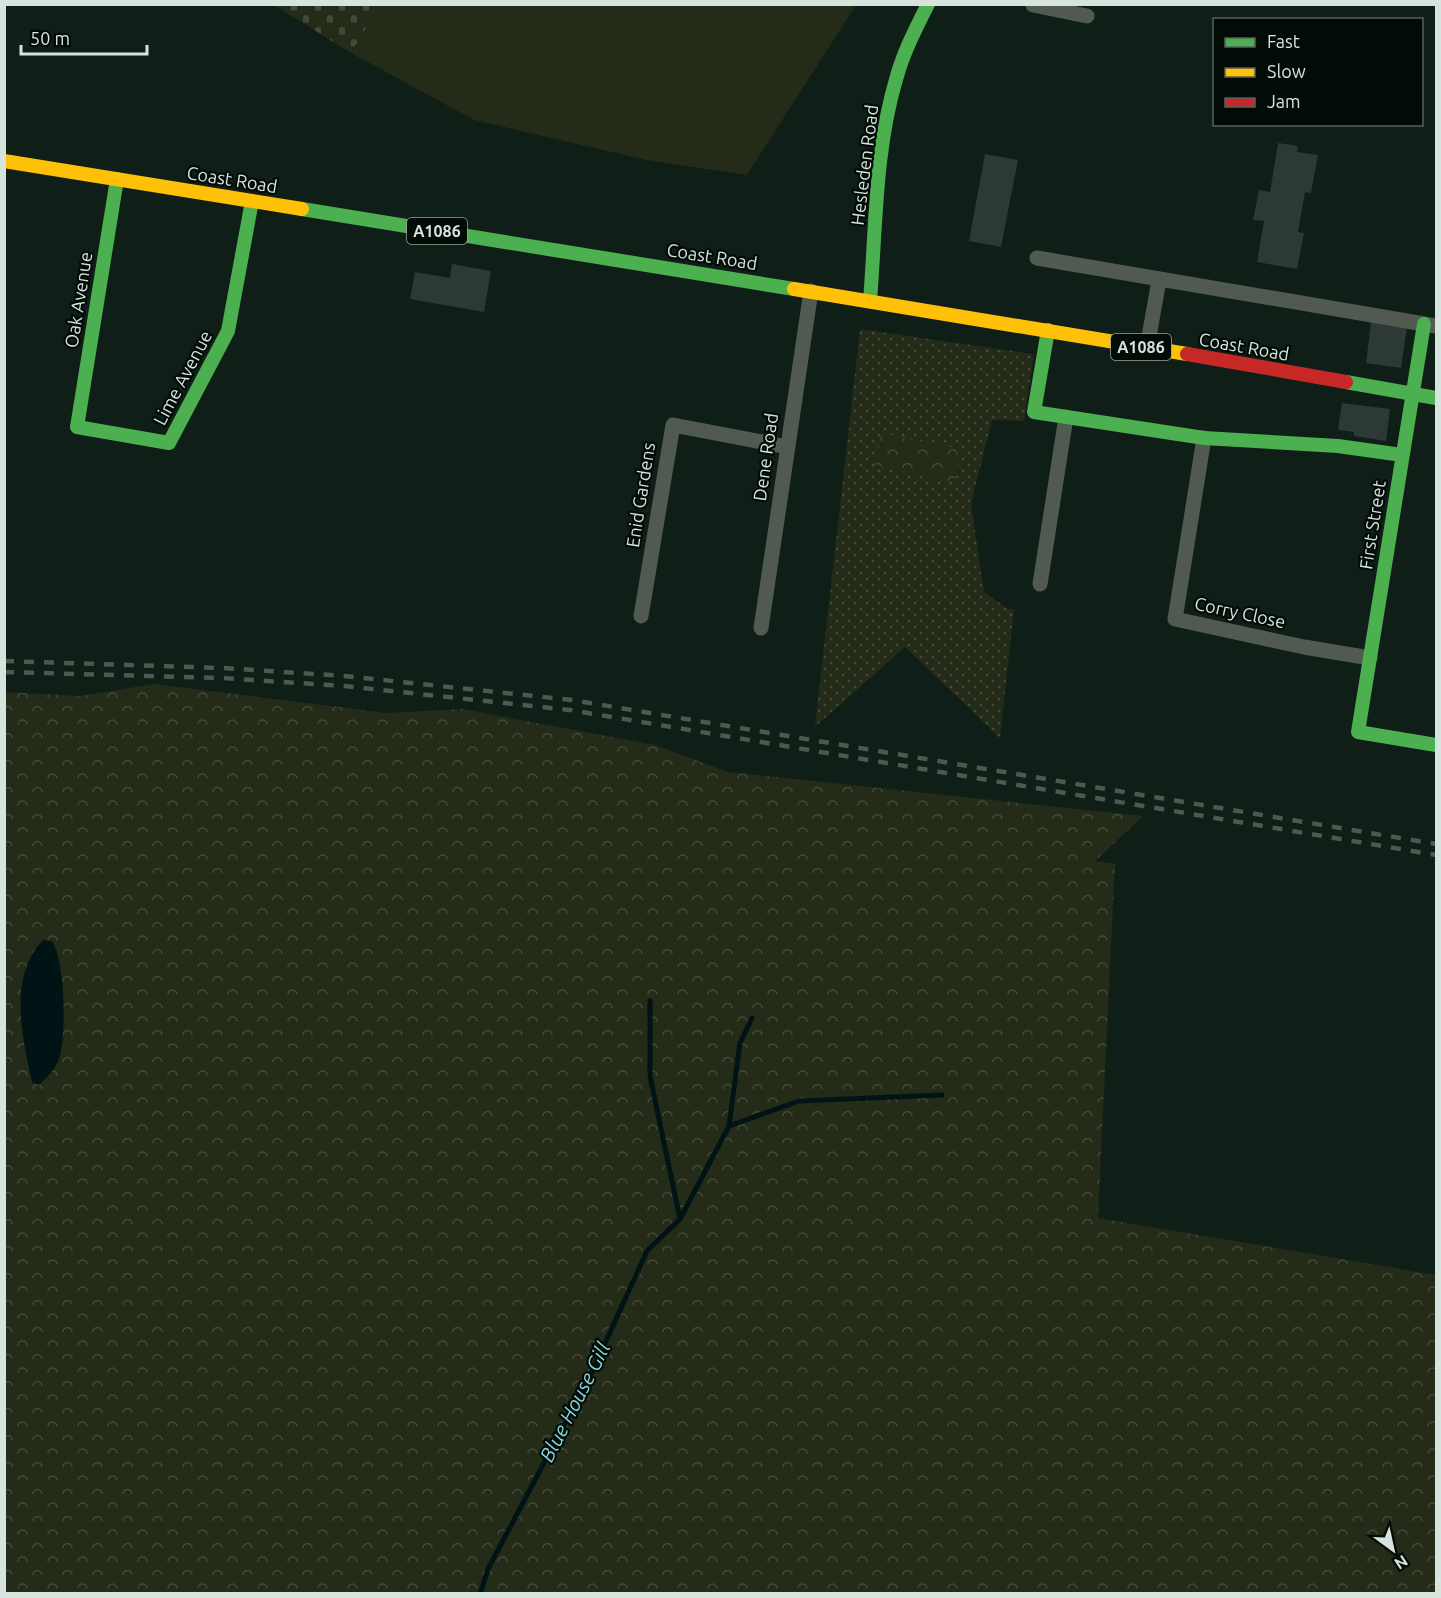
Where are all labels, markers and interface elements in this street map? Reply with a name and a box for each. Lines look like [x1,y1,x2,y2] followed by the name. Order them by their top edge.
[21,18,147,56] scale bar
[1213,18,1423,126] legend
[30,28,70,48] text: 50 m
[1267,31,1300,51] text: Fast
[1267,61,1306,81] text: Slow
[1267,91,1301,111] text: Jam
[847,103,881,226] street label: Hesleden Road
[186,162,279,196] street label: Coast Road
[407,218,467,244] road number: A1086
[666,239,759,273] street label: Coast Road
[61,250,95,349] street label: Oak Avenue
[149,327,215,428] street label: Lime Avenue
[1197,328,1291,364] street label: Coast Road
[1111,334,1171,360] road number: A1086
[749,412,781,502] street label: Dene Road
[622,441,658,549] street label: Enid Gardens
[1355,479,1389,571] street label: First Street
[1193,593,1287,631] street label: Corry Close
[535,1338,615,1465] water label: Blue House Gill
[1363,1520,1423,1580] north arrow
[1391,1552,1411,1573] text: N

